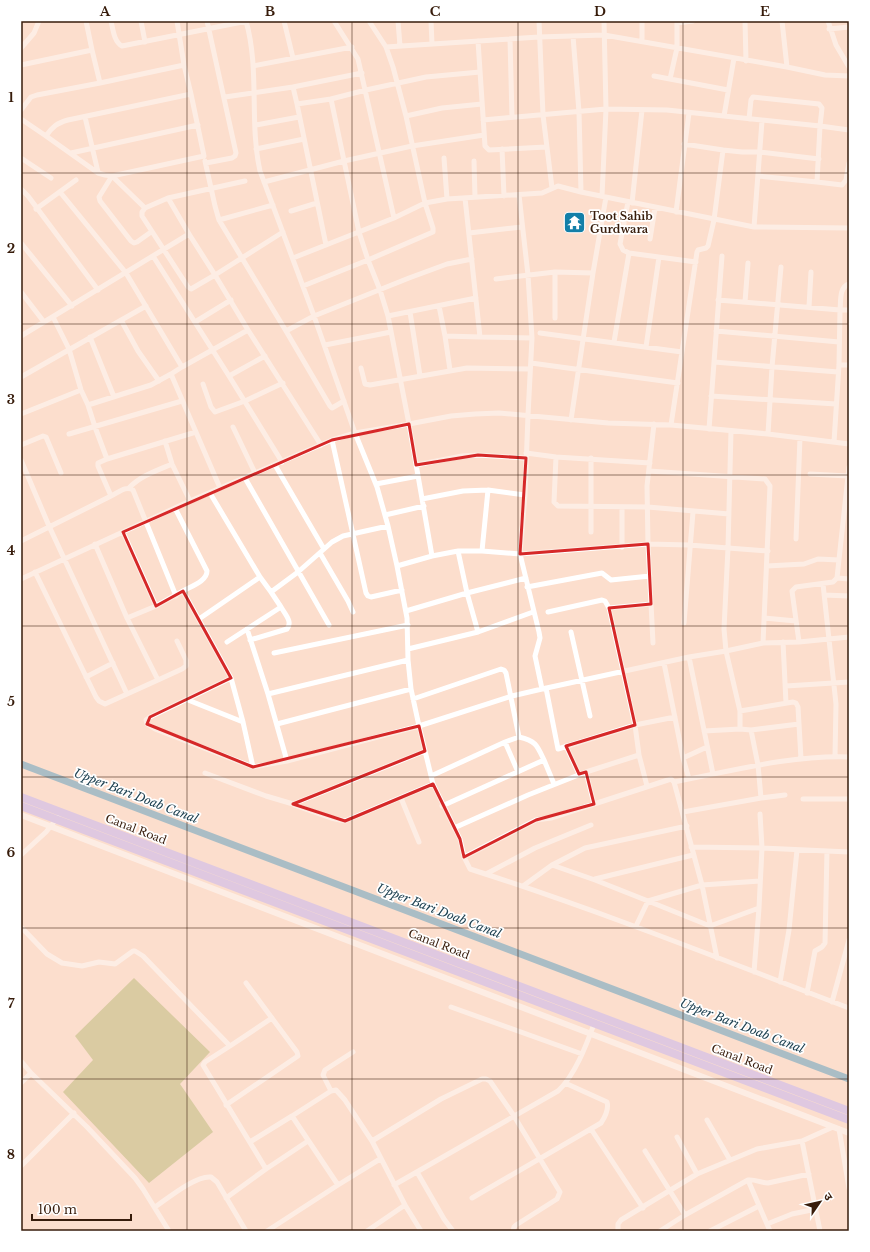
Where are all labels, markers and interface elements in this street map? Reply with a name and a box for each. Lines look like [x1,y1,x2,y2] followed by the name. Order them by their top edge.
[99,3,111,20] text: A
[265,3,275,20] text: B
[430,3,441,20] text: C
[594,3,606,20] text: D
[760,3,770,20] text: E
[8,89,14,106] text: 1
[562,209,588,235] temple icon: Toot Sahib Gurdwara
[590,209,653,236] place label: Toot Sahib Gurdwara
[7,240,15,257] text: 2
[7,391,15,408] text: 3
[7,542,16,559] text: 4
[7,693,15,710] text: 5
[72,765,201,826] water label: Upper Bari Doab Canal
[103,811,169,847] street label: Canal Road
[7,844,16,861] text: 6
[375,880,504,941] water label: Upper Bari Doab Canal
[406,926,472,962] street label: Canal Road
[8,995,15,1012] text: 7
[678,995,807,1056] water label: Upper Bari Doab Canal
[709,1041,775,1077] street label: Canal Road
[7,1146,15,1163] text: 8
[800,1182,840,1222] north arrow
[821,1190,836,1203] text: उ
[32,1196,131,1222] scale bar
[38,1202,77,1217] text: 100 m

